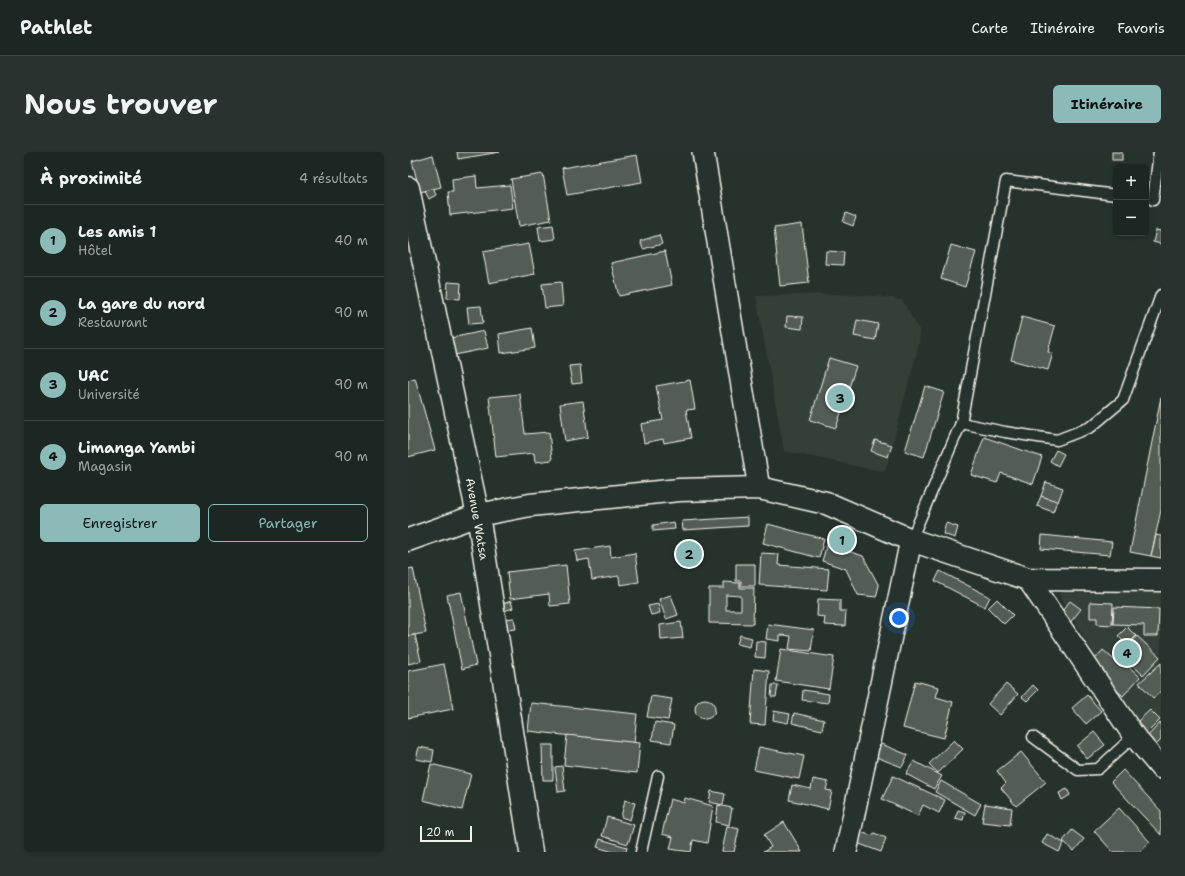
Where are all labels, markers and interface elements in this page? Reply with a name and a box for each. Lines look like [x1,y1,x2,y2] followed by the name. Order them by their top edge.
[20,15,92,40] text: Pathlet
[971,19,1008,37] text: Carte
[1030,19,1095,37] text: Itinéraire
[1117,19,1165,37] text: Favoris
[24,85,218,123] text: Nous trouver
[1053,85,1161,123] button: Itinéraire
[1113,164,1149,236] map controls
[1113,164,1149,200] button: +
[40,167,142,189] text: À proximité
[299,170,368,187] text: 4 résultats
[1113,200,1149,236] button: −
[78,222,156,242] text: Les amis 1
[50,232,56,249] text: 1
[334,232,368,249] text: 40 m
[78,242,112,259] text: Hôtel
[78,294,205,314] text: La gare du nord
[48,304,58,321] text: 2
[334,304,368,321] text: 90 m
[78,314,148,331] text: Restaurant
[78,366,109,386] text: UAC
[48,376,58,393] text: 3
[334,376,368,393] text: 90 m
[827,383,853,413] pin: 3
[78,386,140,403] text: Université
[78,438,195,458] text: Limanga Yambi
[48,448,58,465] text: 4
[334,448,368,465] text: 90 m
[78,458,132,475] text: Magasin
[462,477,492,562] street label: Avenue Watsa
[40,504,200,542] button: Enregistrer
[208,504,368,542] button: Partager
[829,525,855,555] pin: 1
[676,539,702,569] pin: 2
[889,608,909,628] your location
[1114,638,1140,668] pin: 4
[420,824,472,843] scale bar
[426,825,454,840] text: 20 m

